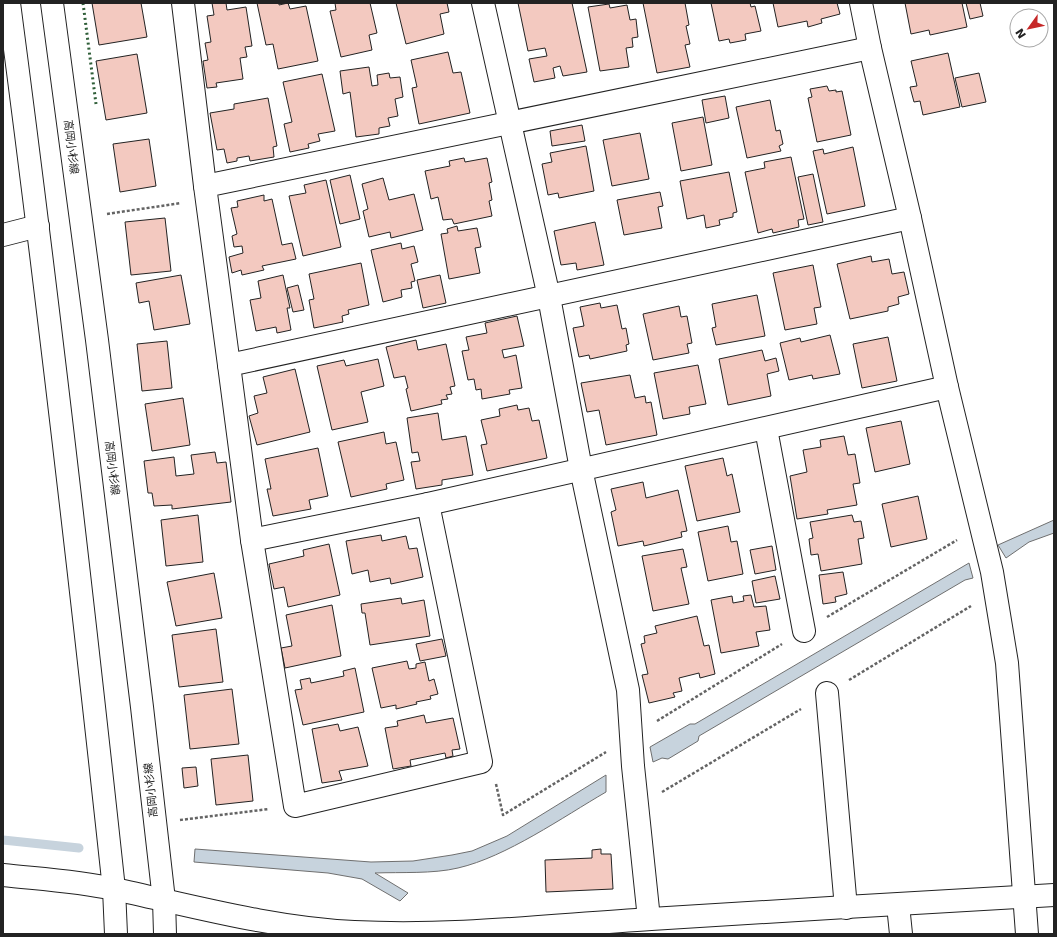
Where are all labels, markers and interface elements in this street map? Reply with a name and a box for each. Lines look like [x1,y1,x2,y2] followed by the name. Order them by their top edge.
[1009,8,1049,48] north arrow
[1013,26,1029,41] text: N
[61,119,81,175] street label: 高岡小杉線
[102,440,122,496] street label: 高岡小杉線
[142,762,160,818] street label: 高岡小杉線

